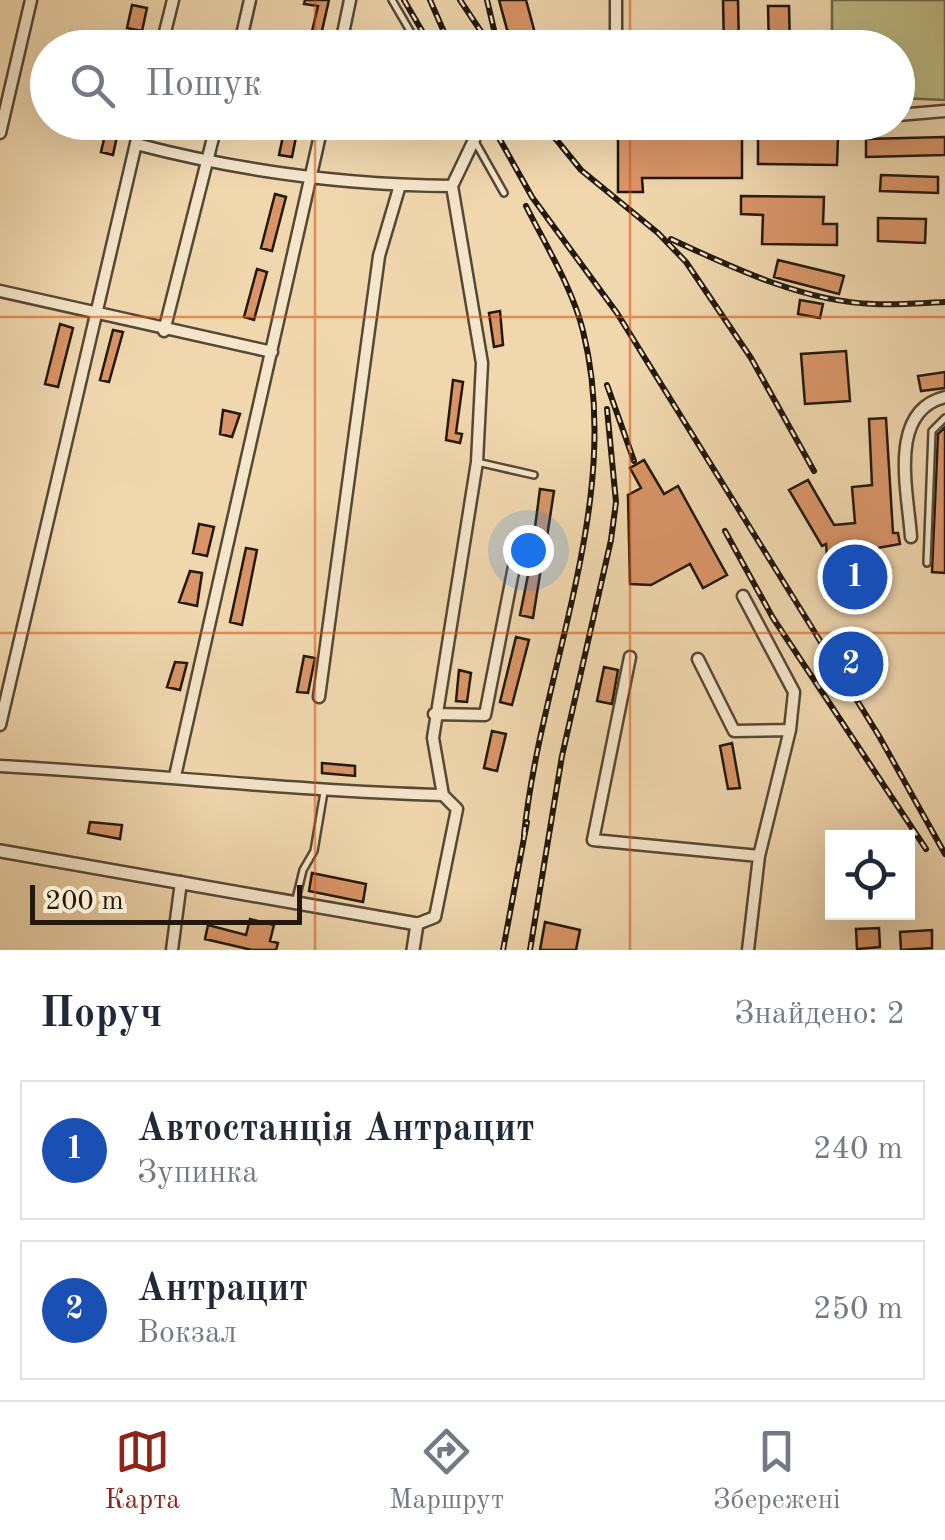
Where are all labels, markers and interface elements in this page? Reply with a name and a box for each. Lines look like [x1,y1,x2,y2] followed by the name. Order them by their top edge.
[30,30,915,140] search box
[65,58,120,113] icon: search
[145,66,262,104] text: Пошук
[503,525,554,576] your location
[822,540,888,614] pin: 1
[818,626,884,702] pin: 2
[825,830,915,920] map controls
[825,830,915,920] button: locate
[30,880,302,924] scale bar
[45,888,124,916] text: 200 m
[40,994,162,1036] text: Поруч
[734,999,905,1031] text: Знайдено: 2
[137,1111,535,1149] text: Автостанція Антрацит
[65,1134,84,1166] text: 1
[813,1134,903,1166] text: 240 m
[137,1158,258,1190] text: Зупинка
[137,1271,308,1309] text: Антрацит
[65,1294,84,1326] text: 2
[813,1294,903,1326] text: 250 m
[137,1318,237,1350] text: Вокзал
[104,1424,180,1519] tab: Карта
[389,1424,504,1519] tab: Маршрут
[713,1424,841,1519] tab: Збережені

